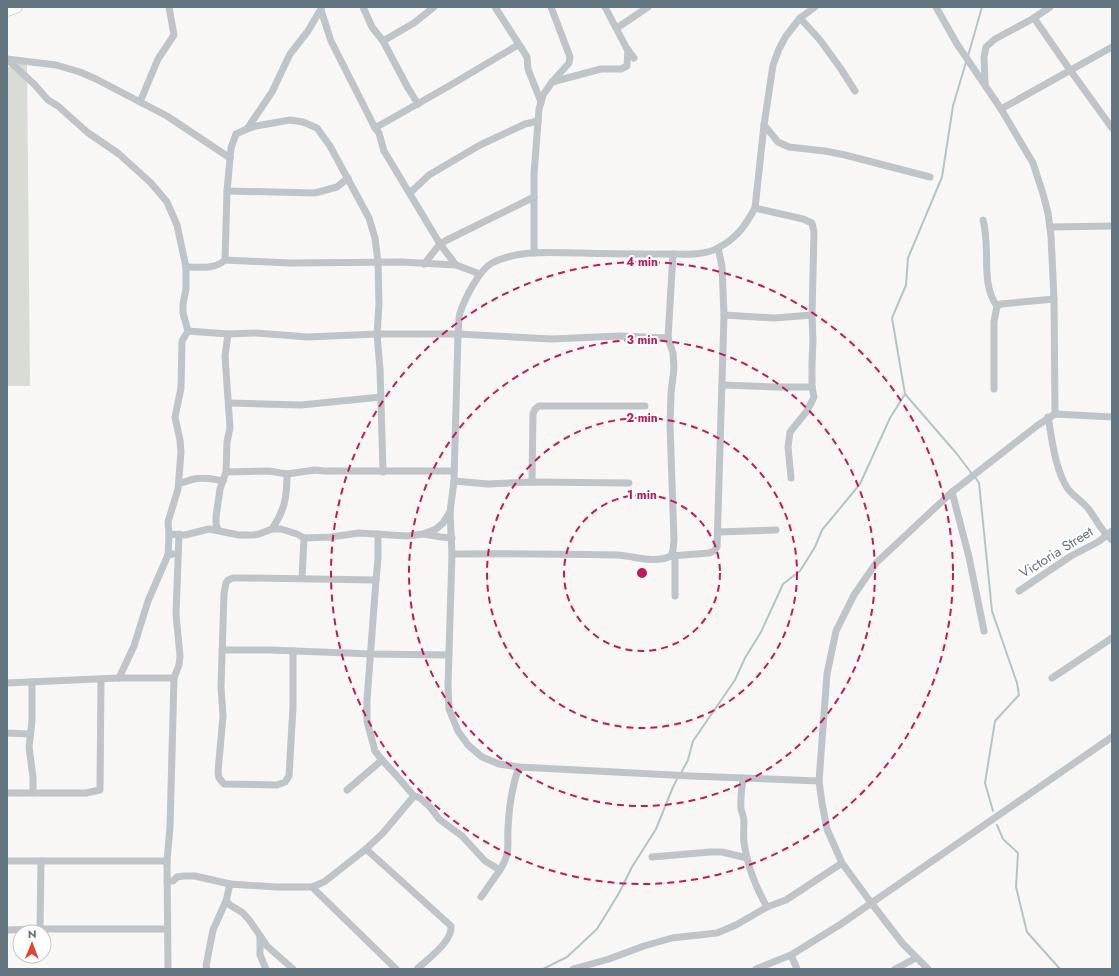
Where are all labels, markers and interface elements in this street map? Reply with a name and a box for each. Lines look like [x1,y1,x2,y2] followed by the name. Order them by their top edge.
[626,253,658,271] text: 4 min
[626,331,658,349] text: 3 min
[626,409,658,427] text: 2 min
[627,486,657,504] text: 1 min
[1015,521,1097,583] street label: Victoria Street
[635,566,649,580] centre of rings
[12,924,52,964] north arrow
[28,926,37,942] text: N

